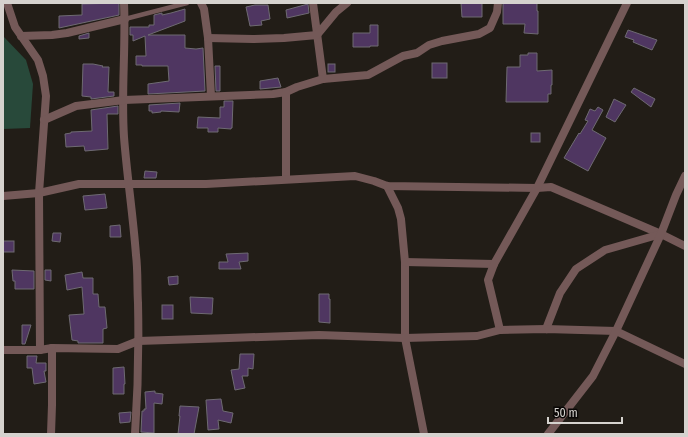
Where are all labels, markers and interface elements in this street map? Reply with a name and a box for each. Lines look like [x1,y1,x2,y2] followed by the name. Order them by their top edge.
[548,399,622,425] scale bar
[554,406,578,420] text: 50 m

